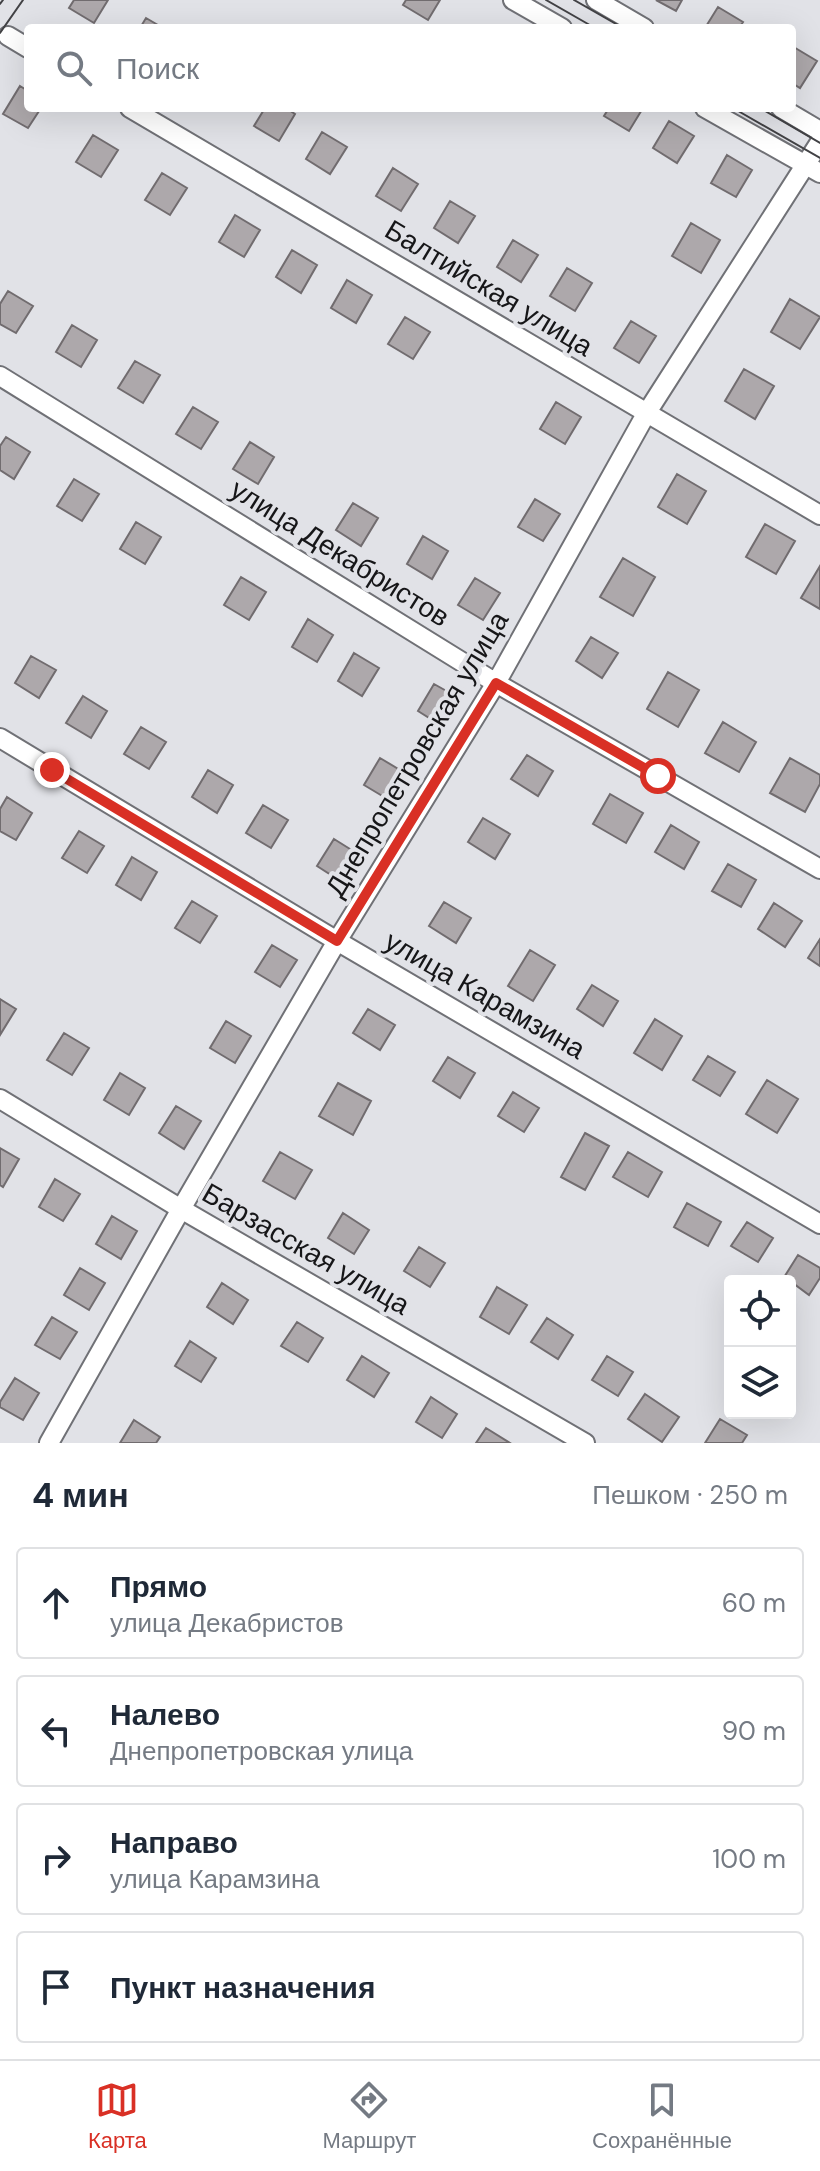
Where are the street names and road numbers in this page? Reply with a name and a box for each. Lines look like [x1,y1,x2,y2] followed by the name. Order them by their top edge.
[378,211,600,365] street label: Балтийская улица
[224,471,456,635] street label: улица Декабристов
[317,604,517,904] street label: Днепропетровская улица
[378,923,592,1068] street label: улица Карамзина
[196,1175,417,1324] street label: Барзасская улица

